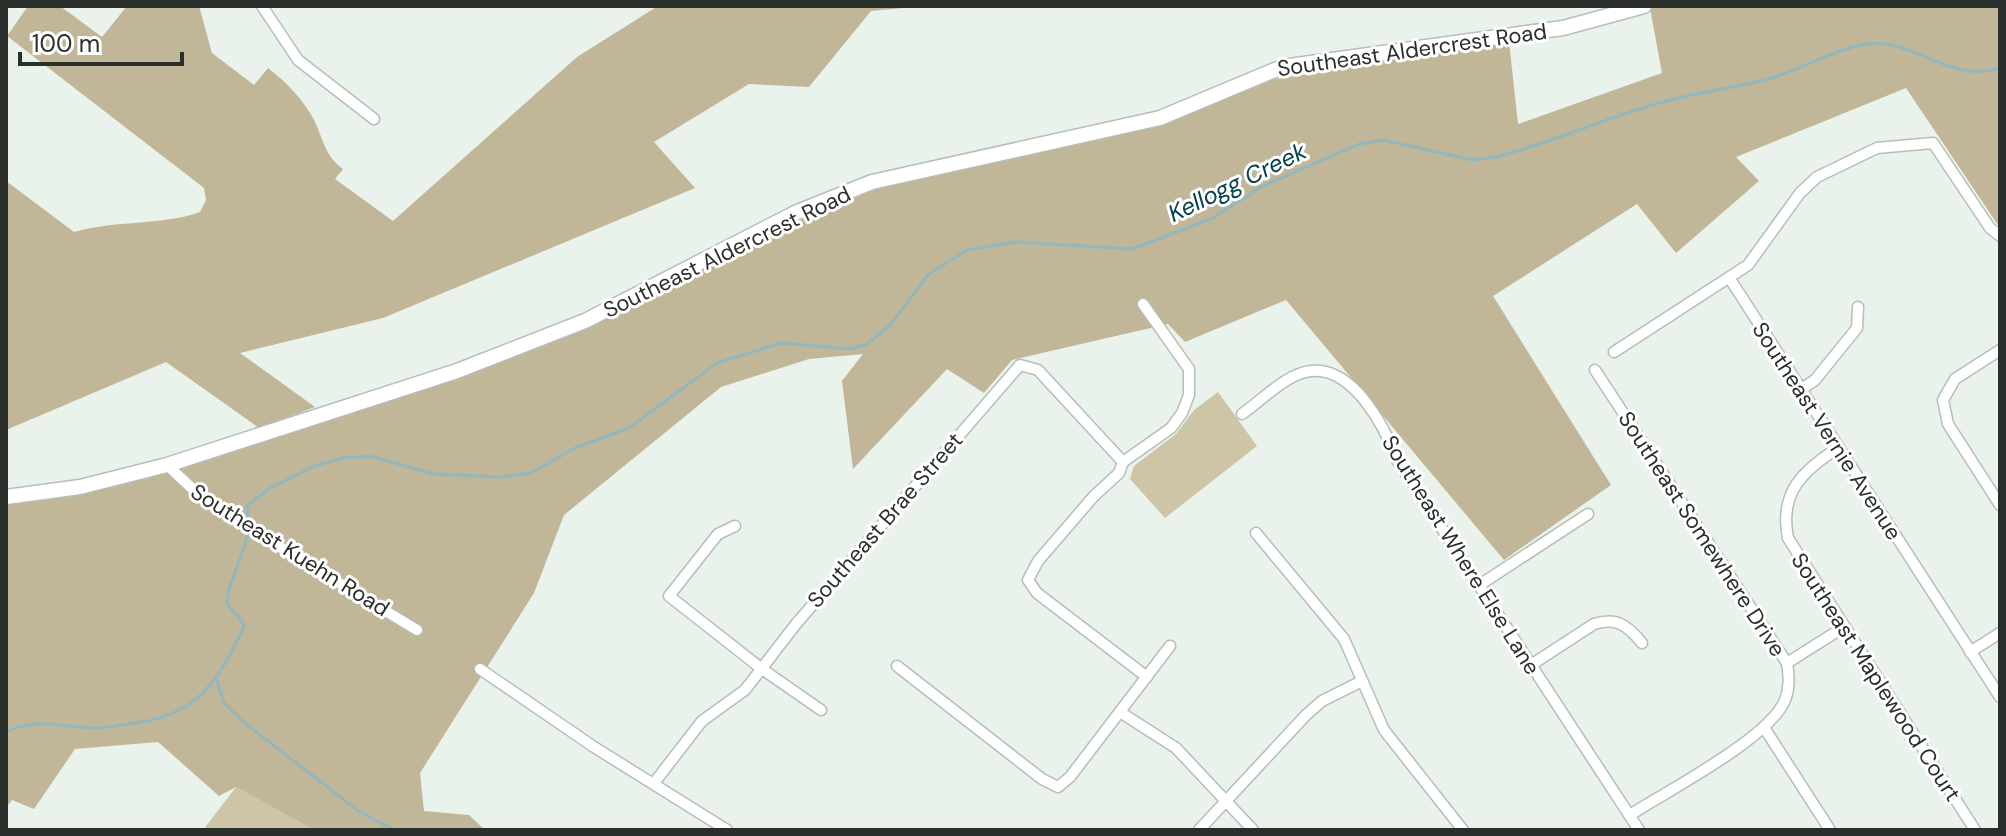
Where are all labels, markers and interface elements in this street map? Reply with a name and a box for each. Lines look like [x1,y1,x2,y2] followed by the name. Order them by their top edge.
[20,16,182,66] scale bar
[1275,17,1549,83] street label: Southeast Aldercrest Road
[32,28,100,59] text: 100 m
[1163,135,1312,229] water label: Kellogg Creek
[599,179,855,325] street label: Southeast Aldercrest Road
[1746,317,1908,545] street label: Southeast Vernie Avenue
[1612,406,1792,662] street label: Southeast Somewhere Drive
[801,426,969,614] street label: Southeast Brae Street
[1375,430,1547,680] street label: Southeast Where Else Lane
[185,477,395,623] street label: Southeast Kuehn Road
[1785,547,1967,807] street label: Southeast Maplewood Court

